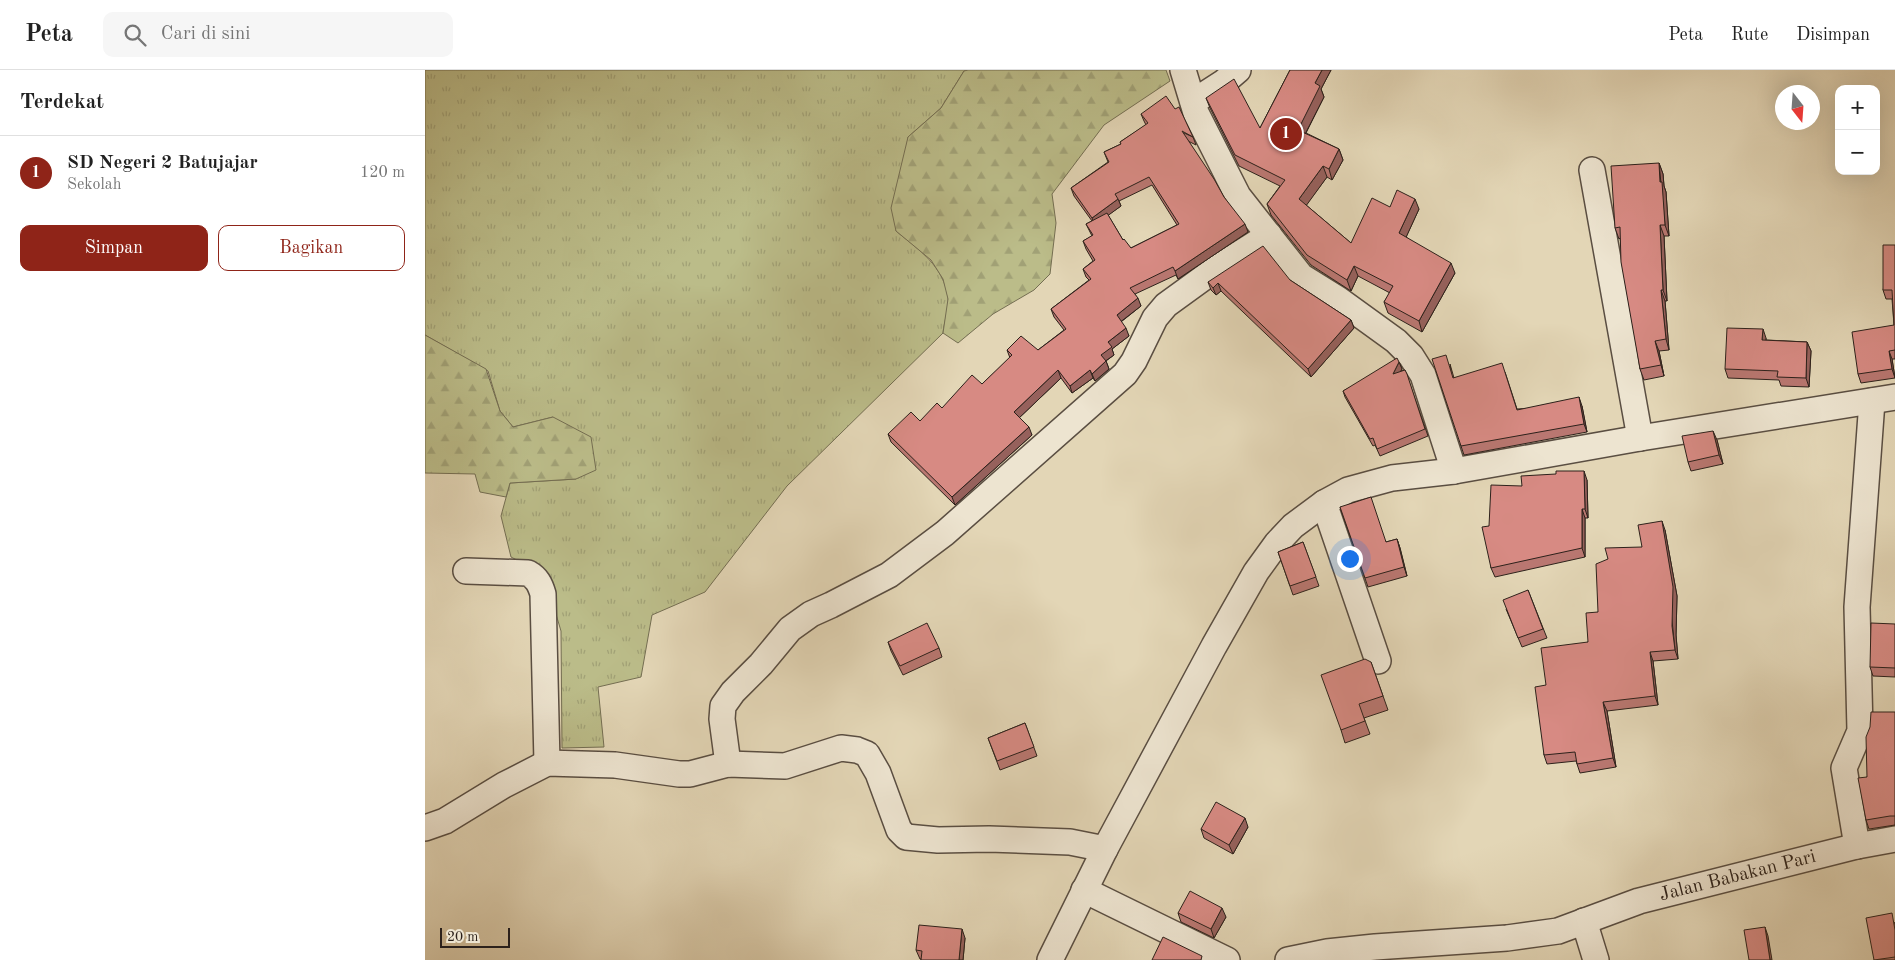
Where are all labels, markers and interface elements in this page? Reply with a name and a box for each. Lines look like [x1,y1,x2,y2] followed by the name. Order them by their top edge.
[103,12,453,57] search box
[121,21,149,49] icon: search
[25,23,73,47] text: Peta
[161,25,250,44] text: Cari di sini
[1668,26,1703,44] text: Peta
[1731,26,1768,44] text: Rute
[1796,26,1870,44] text: Disimpan
[1775,85,1820,130] north arrow
[1835,85,1880,175] map controls
[1835,85,1880,130] button: +
[20,92,104,113] text: Terdekat
[1270,115,1302,153] pin: 1
[1835,130,1880,175] button: −
[67,154,258,173] text: SD Negeri 2 Batujajar
[31,165,41,181] text: 1
[360,165,405,181] text: 120 m
[67,177,121,193] text: Sekolah
[20,225,208,271] button: Simpan
[218,225,405,271] button: Bagikan
[1337,546,1363,572] your location
[1657,847,1818,905] street label: Jalan Babakan Pari
[440,925,510,948] scale bar
[447,930,478,944] text: 20 m

